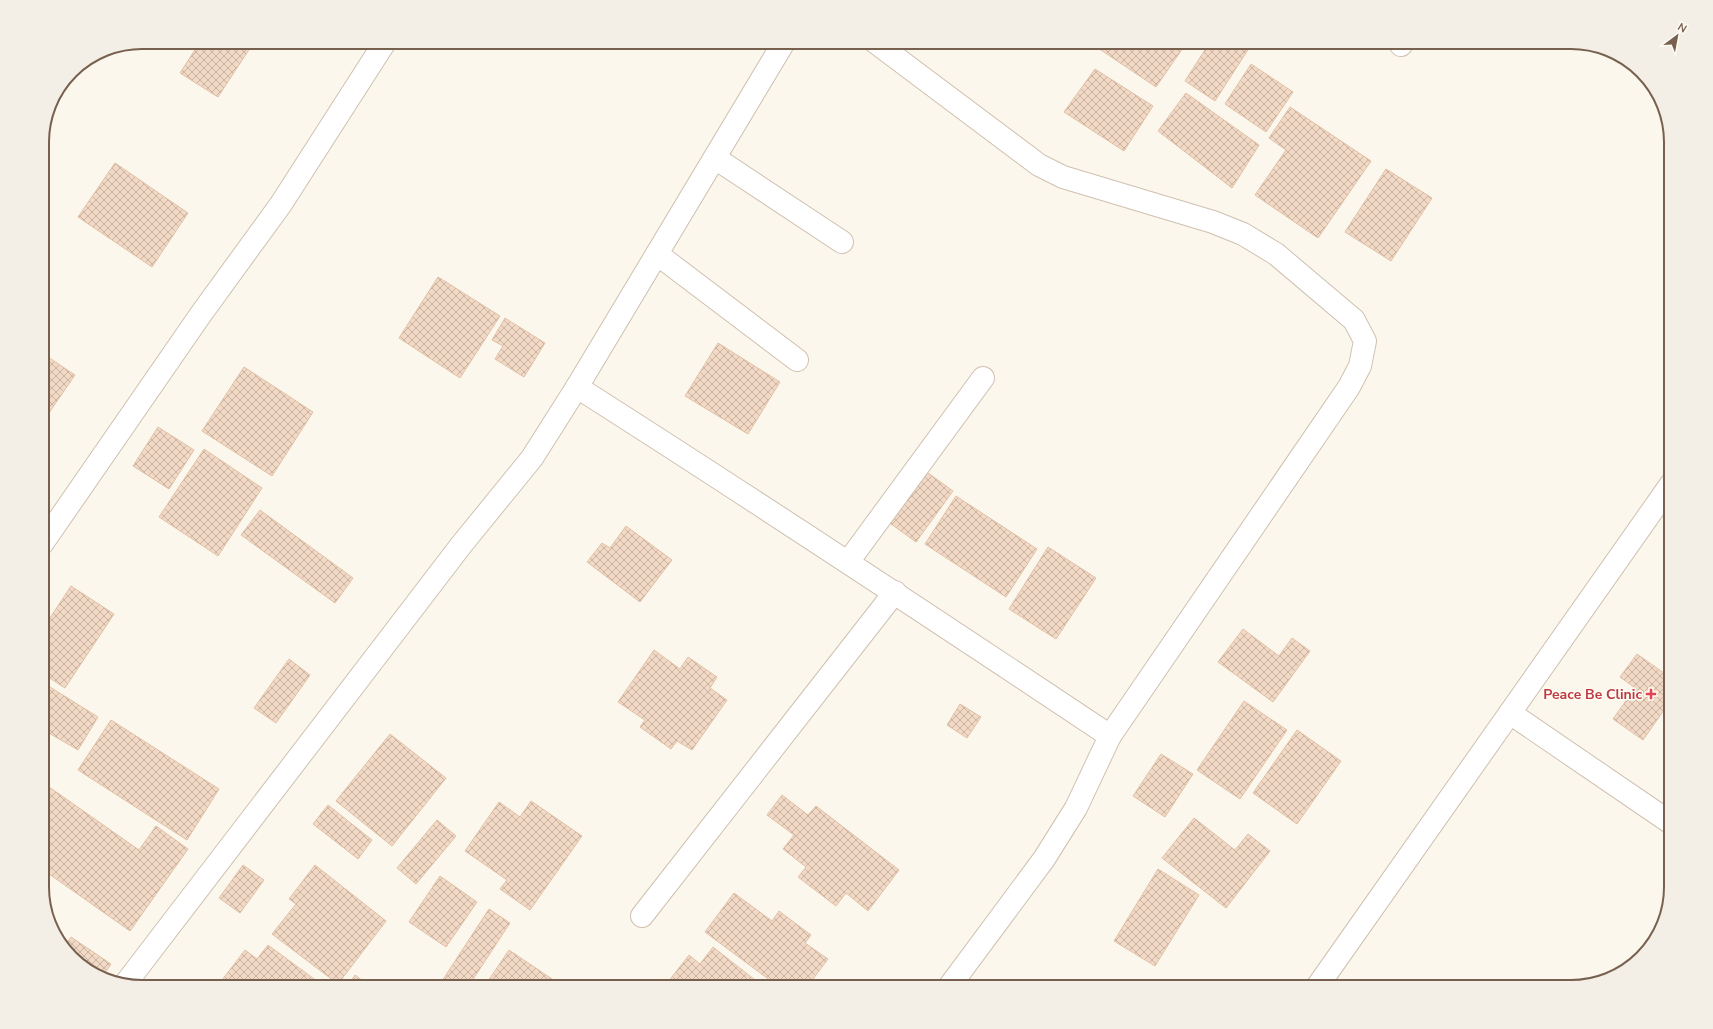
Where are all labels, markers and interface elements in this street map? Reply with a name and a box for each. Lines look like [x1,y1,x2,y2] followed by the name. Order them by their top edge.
[1657,16,1697,56] north arrow
[1675,19,1690,36] text: N
[1543,685,1642,704] place label: Peace Be Clinic
[1645,688,1657,700] marker: Peace Be Clinic

